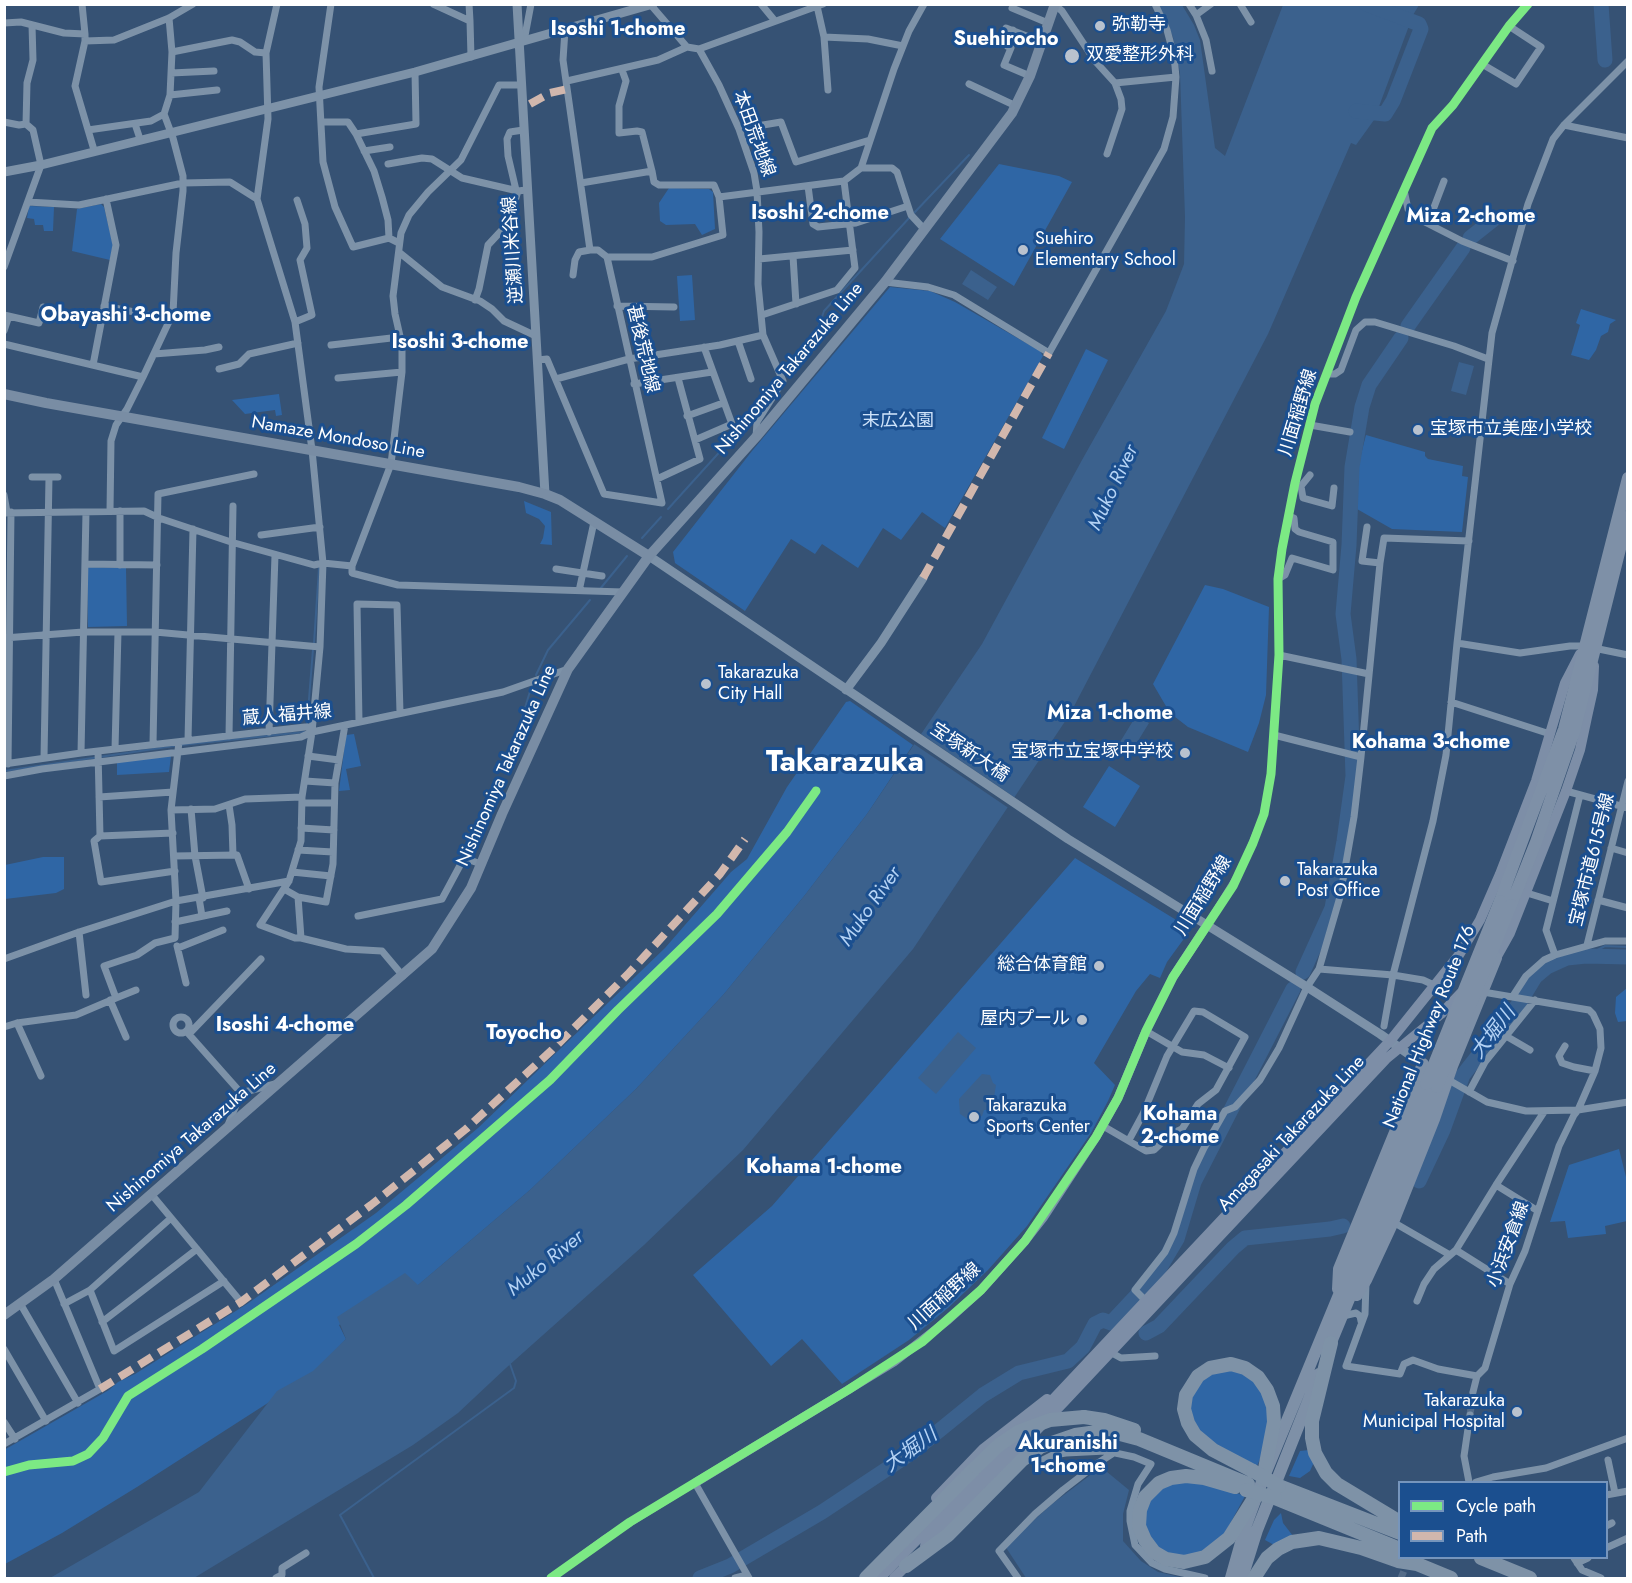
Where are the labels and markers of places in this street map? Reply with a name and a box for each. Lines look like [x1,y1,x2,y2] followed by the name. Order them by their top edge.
[1112,15,1166,37] place label: 弥勒寺
[1093,19,1107,33] marker: 弥勒寺
[1086,45,1194,67] place label: 双愛整形外科
[1063,47,1081,65] marker: 双愛整形外科
[1035,229,1176,272] place label: Suehiro Elementary School
[1016,243,1030,257] marker: Suehiro Elementary School
[1430,419,1592,441] place label: 宝塚市立美座小学校
[1411,423,1425,437] marker: 宝塚市立美座小学校
[718,663,799,706] place label: Takarazuka City Hall
[699,677,713,691] marker: Takarazuka City Hall
[1011,742,1173,764] place label: 宝塚市立宝塚中学校
[1178,746,1192,760] marker: 宝塚市立宝塚中学校
[1297,860,1380,902] place label: Takarazuka Post Office
[1278,874,1292,888] marker: Takarazuka Post Office
[997,955,1087,977] place label: 総合体育館
[1092,959,1106,973] marker: 総合体育館
[980,1009,1070,1031] place label: 屋内プール
[1075,1013,1089,1027] marker: 屋内プール
[986,1096,1090,1138] place label: Takarazuka Sports Center
[967,1110,981,1124] marker: Takarazuka Sports Center
[1363,1391,1505,1434] place label: Takarazuka Municipal Hospital
[1510,1405,1524,1419] marker: Takarazuka Municipal Hospital

